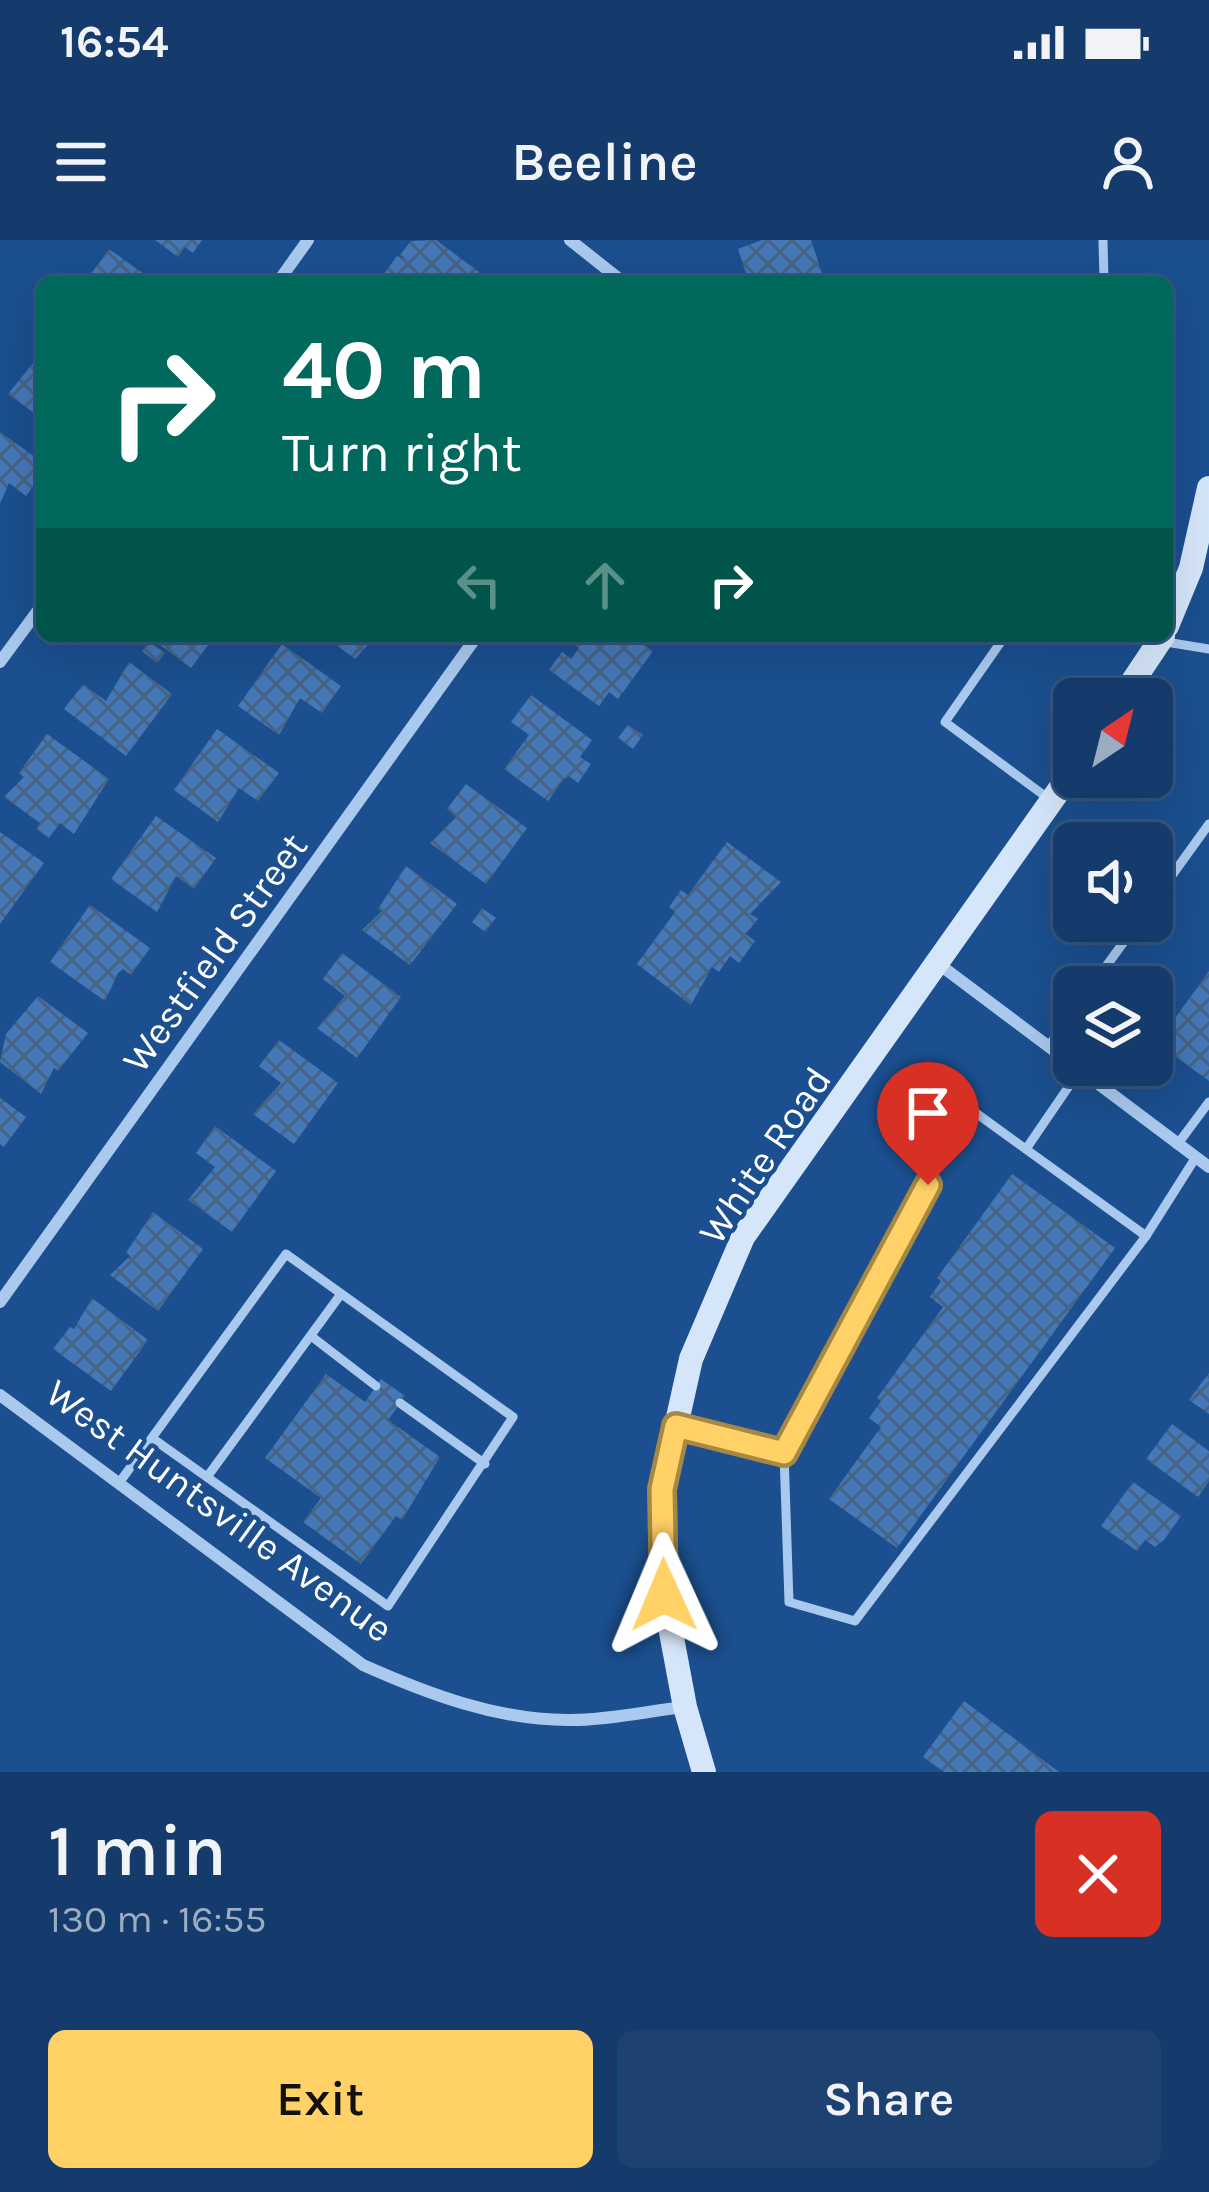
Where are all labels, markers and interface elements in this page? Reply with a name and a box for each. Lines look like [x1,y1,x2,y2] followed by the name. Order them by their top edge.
[60,16,168,68] text: 16:54
[48,129,114,195] icon: menu
[1095,129,1161,195] icon: person
[511,130,698,194] text: Beeline
[282,321,486,419] text: 40 m
[84,324,240,480] icon: right
[282,421,522,485] text: Turn right
[446,552,512,618] icon: left
[572,552,638,618] icon: ahead
[698,552,764,618] icon: right
[1053,678,1173,798] north arrow
[1053,678,1173,1086] map controls
[1053,822,1173,942] button: sound
[113,824,317,1081] street label: Westfield Street
[1053,966,1173,1086] button: layers
[689,1058,841,1253] street label: White Road
[877,1062,979,1185] pin
[895,1080,961,1146] icon: arrive
[37,1370,402,1652] street label: West Huntsville Avenue
[601,1532,727,1658] position arrow
[48,1809,227,1893] text: 1 min
[1035,1811,1161,1937] button: close
[48,1896,267,1942] text: 130 m · 16:55
[48,2030,593,2168] button: Exit
[617,2030,1161,2168] button: Share

